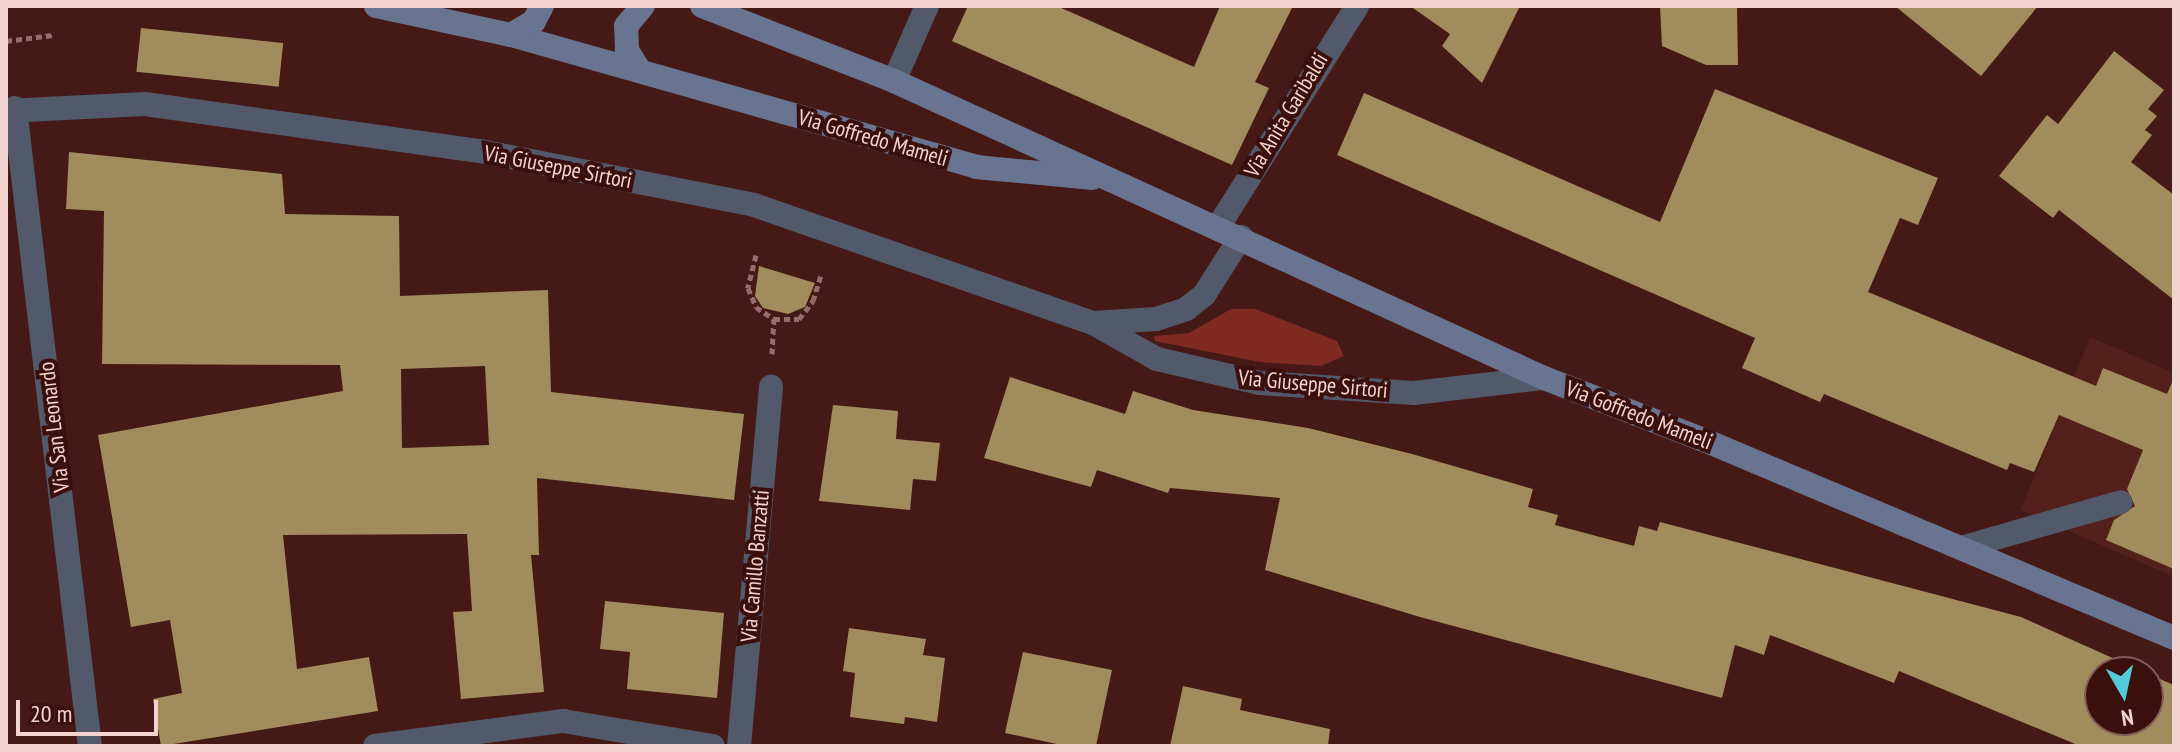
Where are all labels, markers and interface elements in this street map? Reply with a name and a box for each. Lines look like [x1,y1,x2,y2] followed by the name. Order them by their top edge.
[1238,48,1334,182] street label: Via Anita Garibaldi
[795,104,951,172] street label: Via Goffredo Mameli
[482,140,634,194] street label: Via Giuseppe Sirtori
[33,360,75,494] street label: Via San Leonardo
[1237,364,1389,404] street label: Via Giuseppe Sirtori
[1562,375,1716,455] street label: Via Goffredo Mameli
[735,489,775,643] street label: Via Camillo Banzatti
[2084,656,2164,736] north arrow
[20,684,162,734] scale bar
[30,698,72,729] text: 20 m
[2119,703,2136,732] text: N

